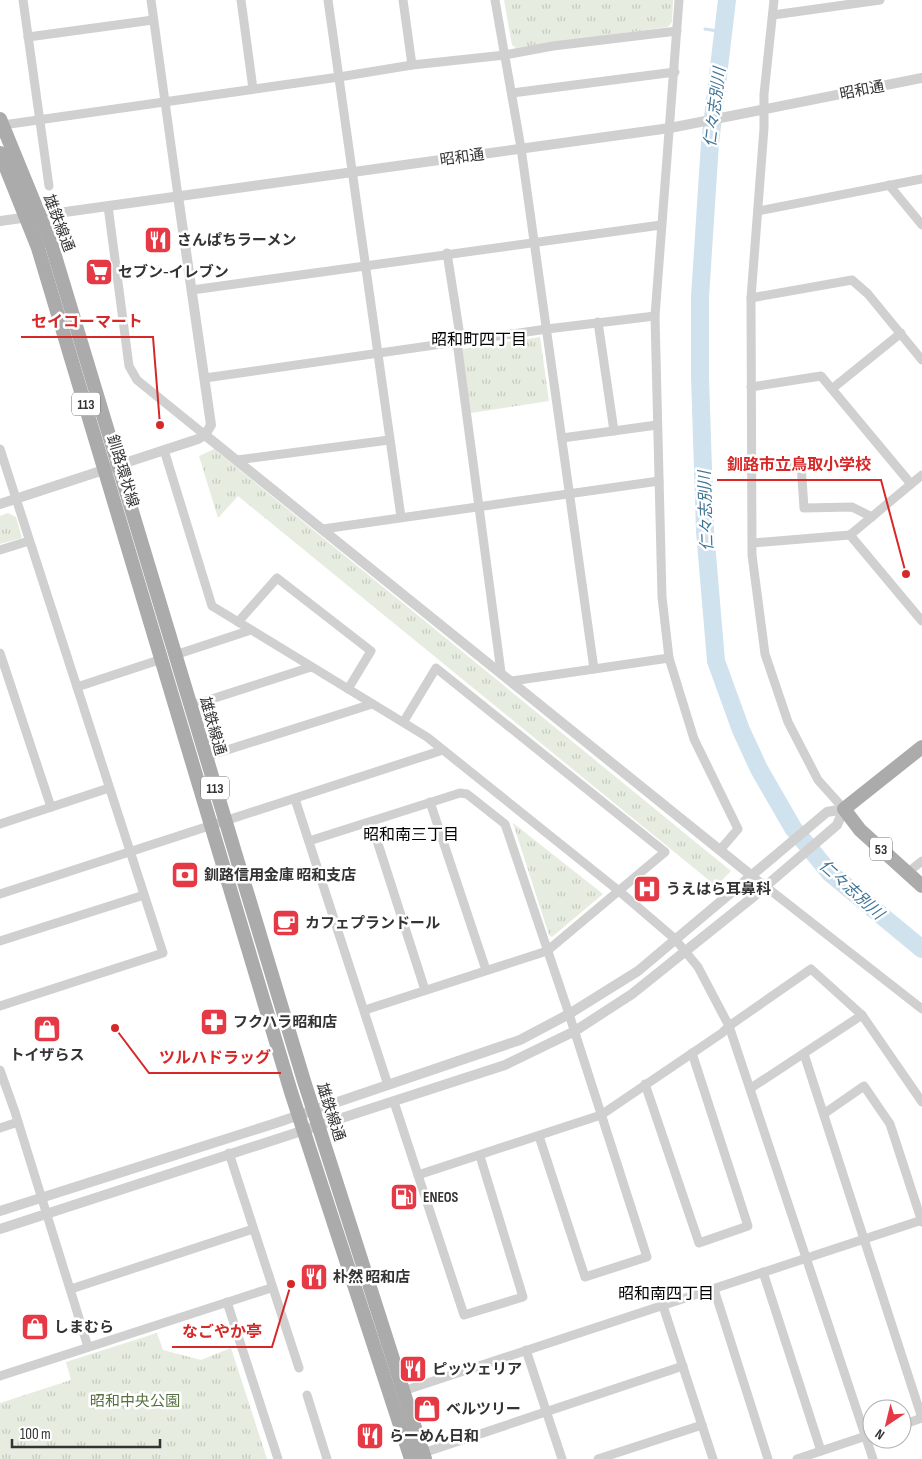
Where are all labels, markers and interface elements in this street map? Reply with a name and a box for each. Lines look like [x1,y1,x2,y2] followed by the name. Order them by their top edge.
[701,64,730,148] water label: 仁々志別川
[838,77,886,104] street label: 昭和通
[438,145,486,170] street label: 昭和通
[39,192,78,255] street label: 雄鉄線通
[143,225,173,255] restaurant icon: さんぱちラーメン
[177,231,296,250] place label: さんぱちラーメン
[84,257,114,287] supermarket icon: セブン-イレブン
[118,263,229,282] place label: セブン-イレブン
[21,306,153,337] callout: セイコーマート
[31,313,143,332] text: セイコーマート
[431,331,527,350] district label: 昭和町四丁目
[72,392,100,416] road number: 113
[102,432,143,510] street label: 釧路環状線
[717,449,881,480] callout: 釧路市立鳥取小学校
[727,455,871,475] text: 釧路市立鳥取小学校
[696,469,717,551] water label: 仁々志別川
[195,695,230,758] street label: 雄鉄線通
[201,776,229,800] road number: 113
[363,826,459,845] district label: 昭和南三丁目
[870,838,892,861] road number: 53
[815,856,889,925] water label: 仁々志別川
[170,860,200,890] bank icon: 釧路信用金庫 昭和支店
[204,866,356,885] place label: 釧路信用金庫 昭和支店
[632,874,662,904] hospital icon: うえはら耳鼻科
[666,880,771,899] place label: うえはら耳鼻科
[271,908,301,938] cafe icon: カフェプランドール
[305,914,440,933] place label: カフェプランドール
[199,1007,229,1037] pharmacy icon: フクハラ昭和店
[233,1013,337,1032] place label: フクハラ昭和店
[32,1014,62,1044] shop icon: トイザらス
[149,1042,281,1073] callout: ツルハドラッグ
[9,1046,85,1065] place label: トイザらス
[159,1048,271,1068] text: ツルハドラッグ
[312,1081,349,1144] street label: 雄鉄線通
[389,1182,419,1212] fuel station icon: ENEOS
[423,1188,459,1207] place label: ENEOS
[299,1262,329,1292] restaurant icon: 朴然 昭和店
[333,1268,410,1287] place label: 朴然 昭和店
[618,1285,714,1304] district label: 昭和南四丁目
[20,1312,50,1342] shop icon: しまむら
[172,1316,272,1347] callout: なごやか亭
[54,1318,114,1337] place label: しまむら
[182,1323,262,1342] text: なごやか亭
[398,1354,428,1384] restaurant icon: ピッツェリア
[432,1360,522,1379] place label: ピッツェリア
[90,1392,180,1411] park label: 昭和中央公園
[412,1394,442,1424] shop icon: ベルツリー
[862,1399,912,1449] north arrow
[446,1400,521,1419] place label: ベルツリー
[12,1416,160,1448] scale bar
[355,1421,385,1451] restaurant icon: らーめん日和
[20,1425,51,1444] text: 100 m
[872,1425,888,1443] text: N
[389,1427,479,1446] place label: らーめん日和

